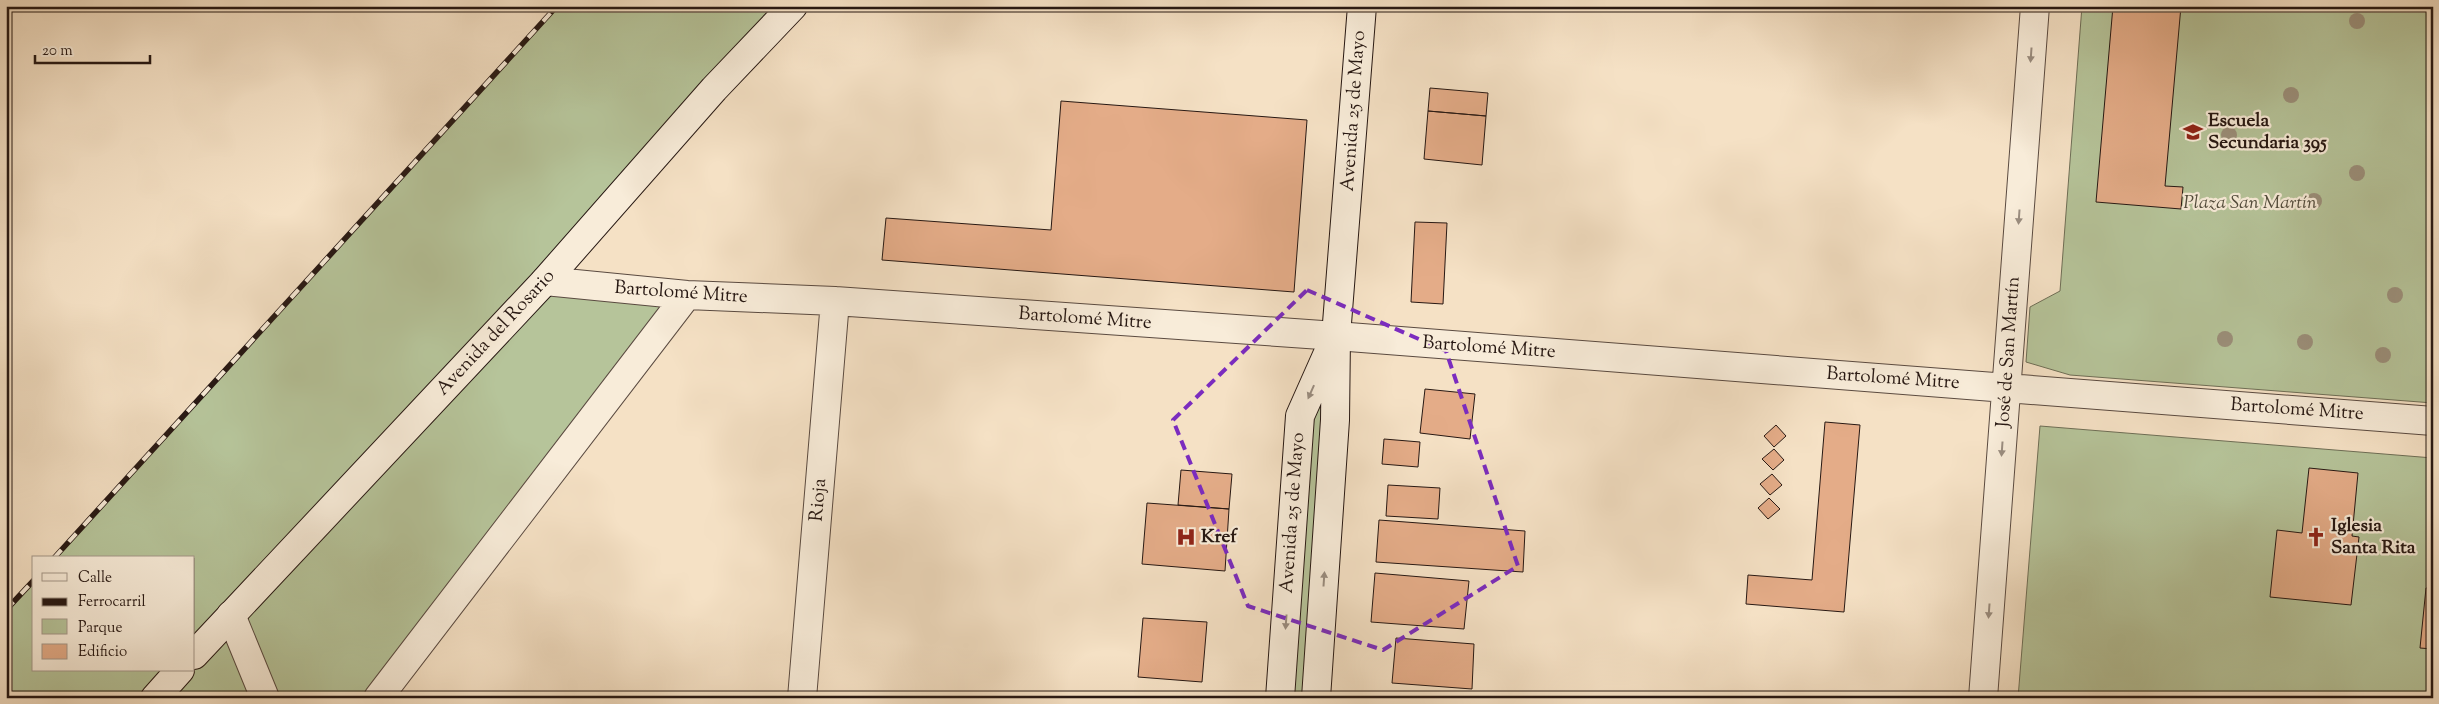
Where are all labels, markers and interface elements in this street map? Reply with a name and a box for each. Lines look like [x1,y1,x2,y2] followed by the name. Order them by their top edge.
[1335,30,1373,192] street label: Avenida 25 de Mayo
[35,32,150,64] scale bar
[42,41,73,62] text: 20 m
[2027,47,2035,63] one-way arrow
[2208,108,2327,157] place label: Escuela Secundaria 395
[2182,121,2204,143] school or university icon: Escuela Secundaria 395
[2183,190,2317,217] park label: Plaza San Martín
[2015,209,2023,225] one-way arrow
[430,264,562,402] street label: Avenida del Rosario
[613,275,749,311] street label: Bartolomé Mitre
[1990,276,2028,429] street label: José de San Martín
[1017,301,1153,337] street label: Bartolomé Mitre
[1421,330,1557,366] street label: Bartolomé Mitre
[1825,361,1961,397] street label: Bartolomé Mitre
[1306,385,1314,399] one-way arrow
[2229,392,2365,428] street label: Bartolomé Mitre
[1274,432,1312,594] street label: Avenida 25 de Mayo
[1997,441,2005,457] one-way arrow
[804,477,834,523] street label: Rioja
[2331,513,2416,562] place label: Iglesia Santa Rita
[1201,524,1238,551] place label: Kref
[1175,526,1197,548] hospital icon: Kref
[2305,526,2327,548] church icon: Iglesia Santa Rita
[32,556,195,672] legend
[78,568,112,589] text: Calle
[1320,571,1328,587] one-way arrow
[78,592,146,613] text: Ferrocarril
[1985,603,1993,619] one-way arrow
[1281,614,1289,630] one-way arrow
[78,618,122,639] text: Parque
[78,642,127,663] text: Edificio

